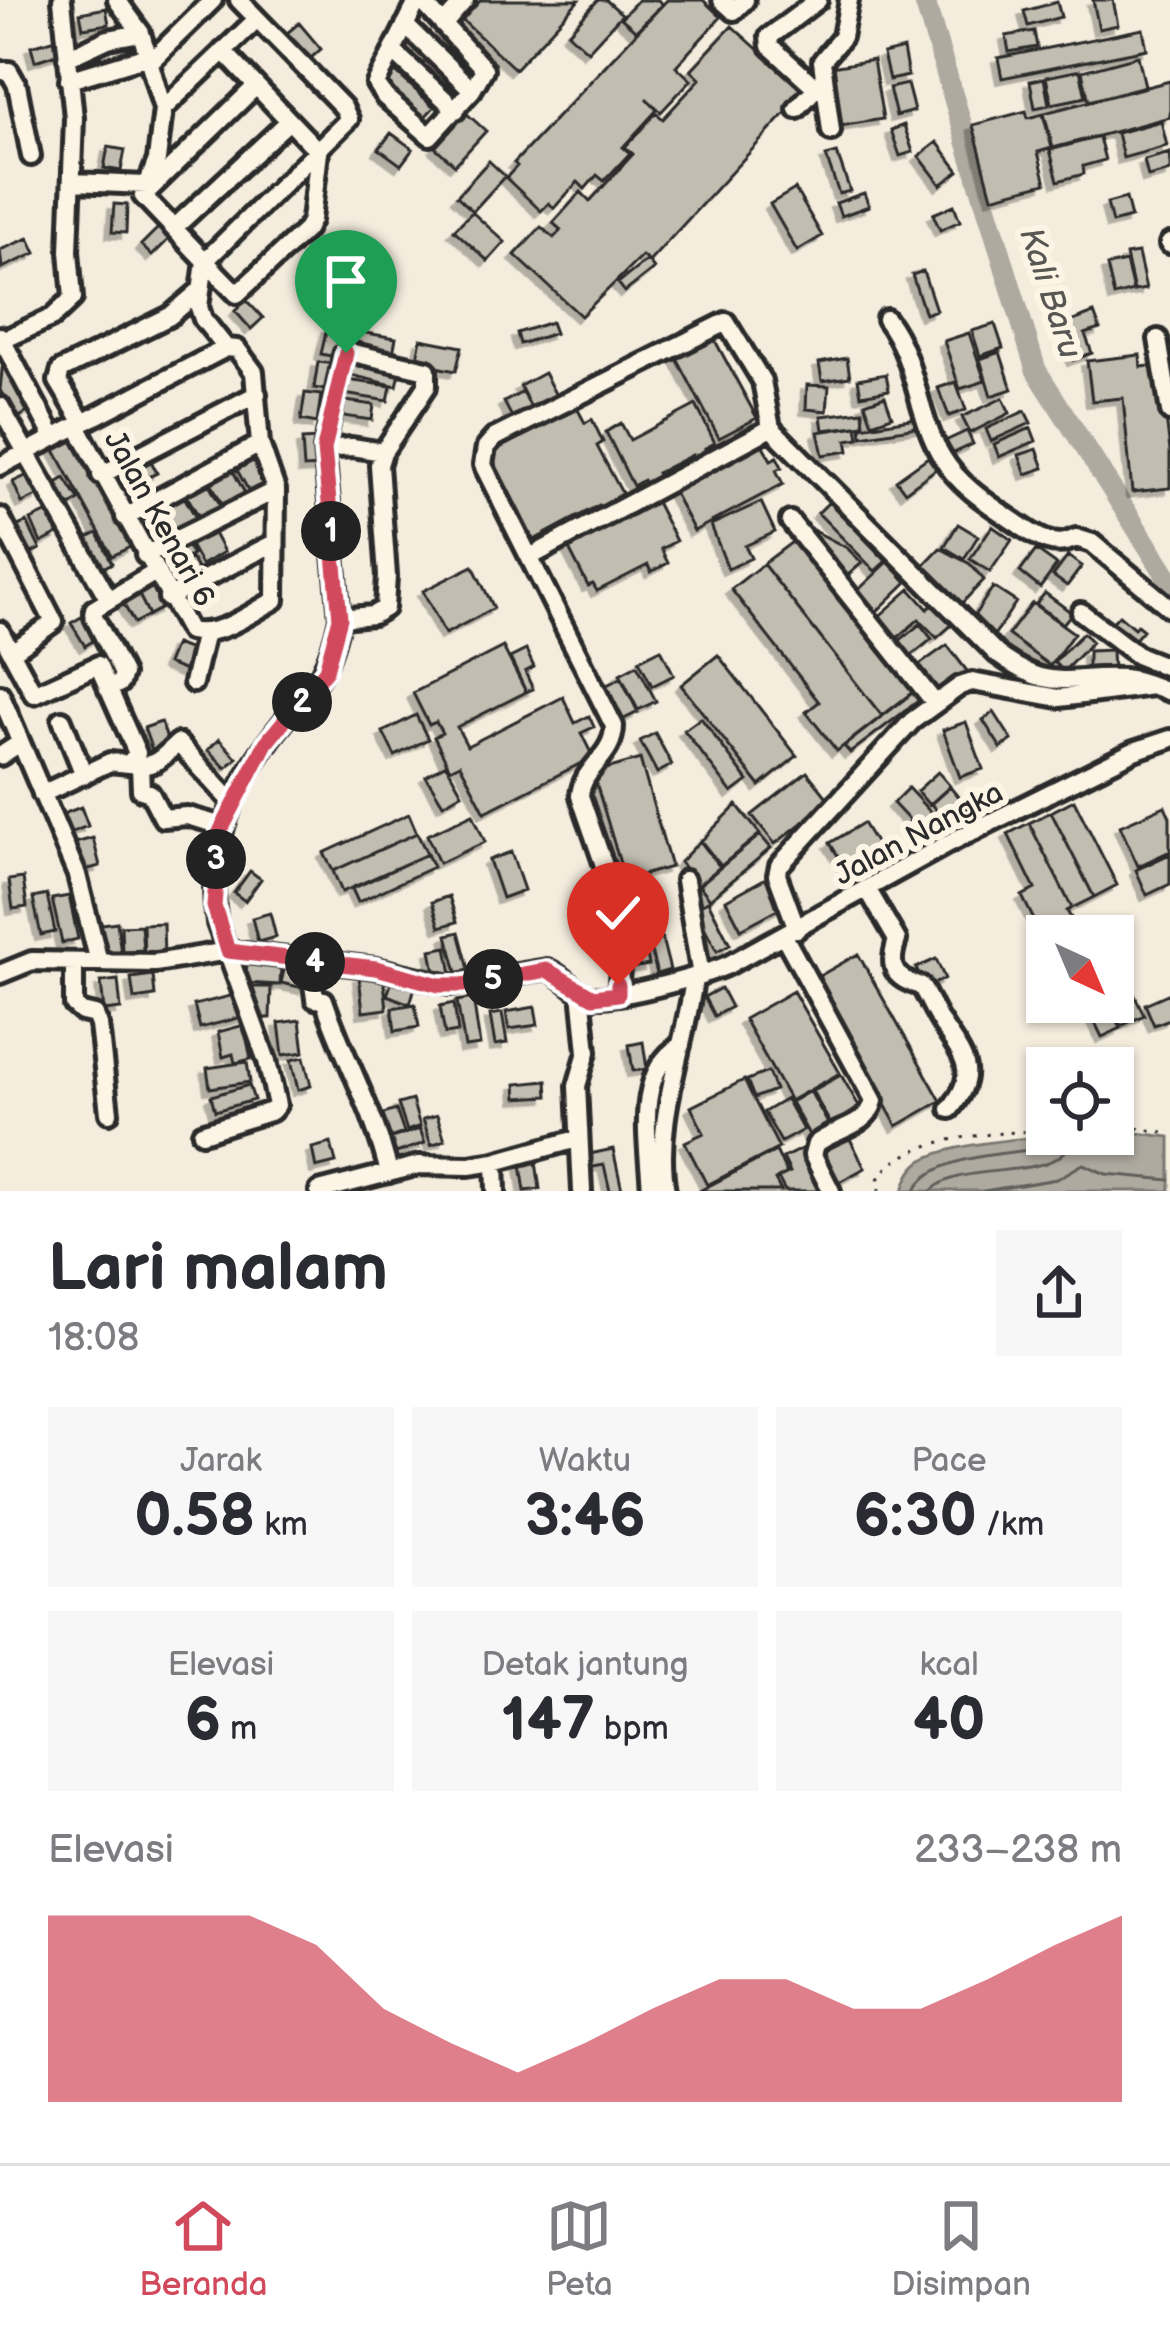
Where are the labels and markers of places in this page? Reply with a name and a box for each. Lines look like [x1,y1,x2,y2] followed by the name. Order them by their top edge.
[295,230,397,353] pin
[301,501,361,561] pin: 1
[272,672,332,732] pin: 2
[186,829,246,889] pin: 3
[567,862,669,985] pin
[285,932,345,992] pin: 4
[463,949,523,1009] pin: 5

